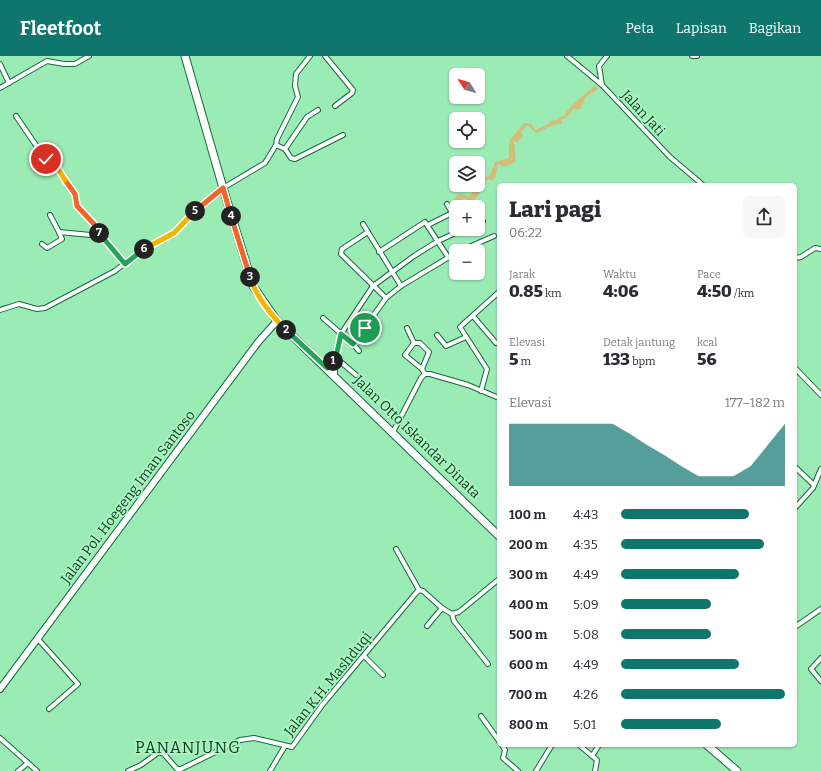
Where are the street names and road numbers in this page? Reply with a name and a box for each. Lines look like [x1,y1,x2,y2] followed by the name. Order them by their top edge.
[617,86,668,139] street label: Jalan Jati
[349,371,484,502] street label: Jalan Otto Iskandar Dinata
[57,407,199,588] street label: Jalan Pol. Hoegeng Iman Santoso
[280,628,375,740] street label: Jalan K.H. Mashduqi

